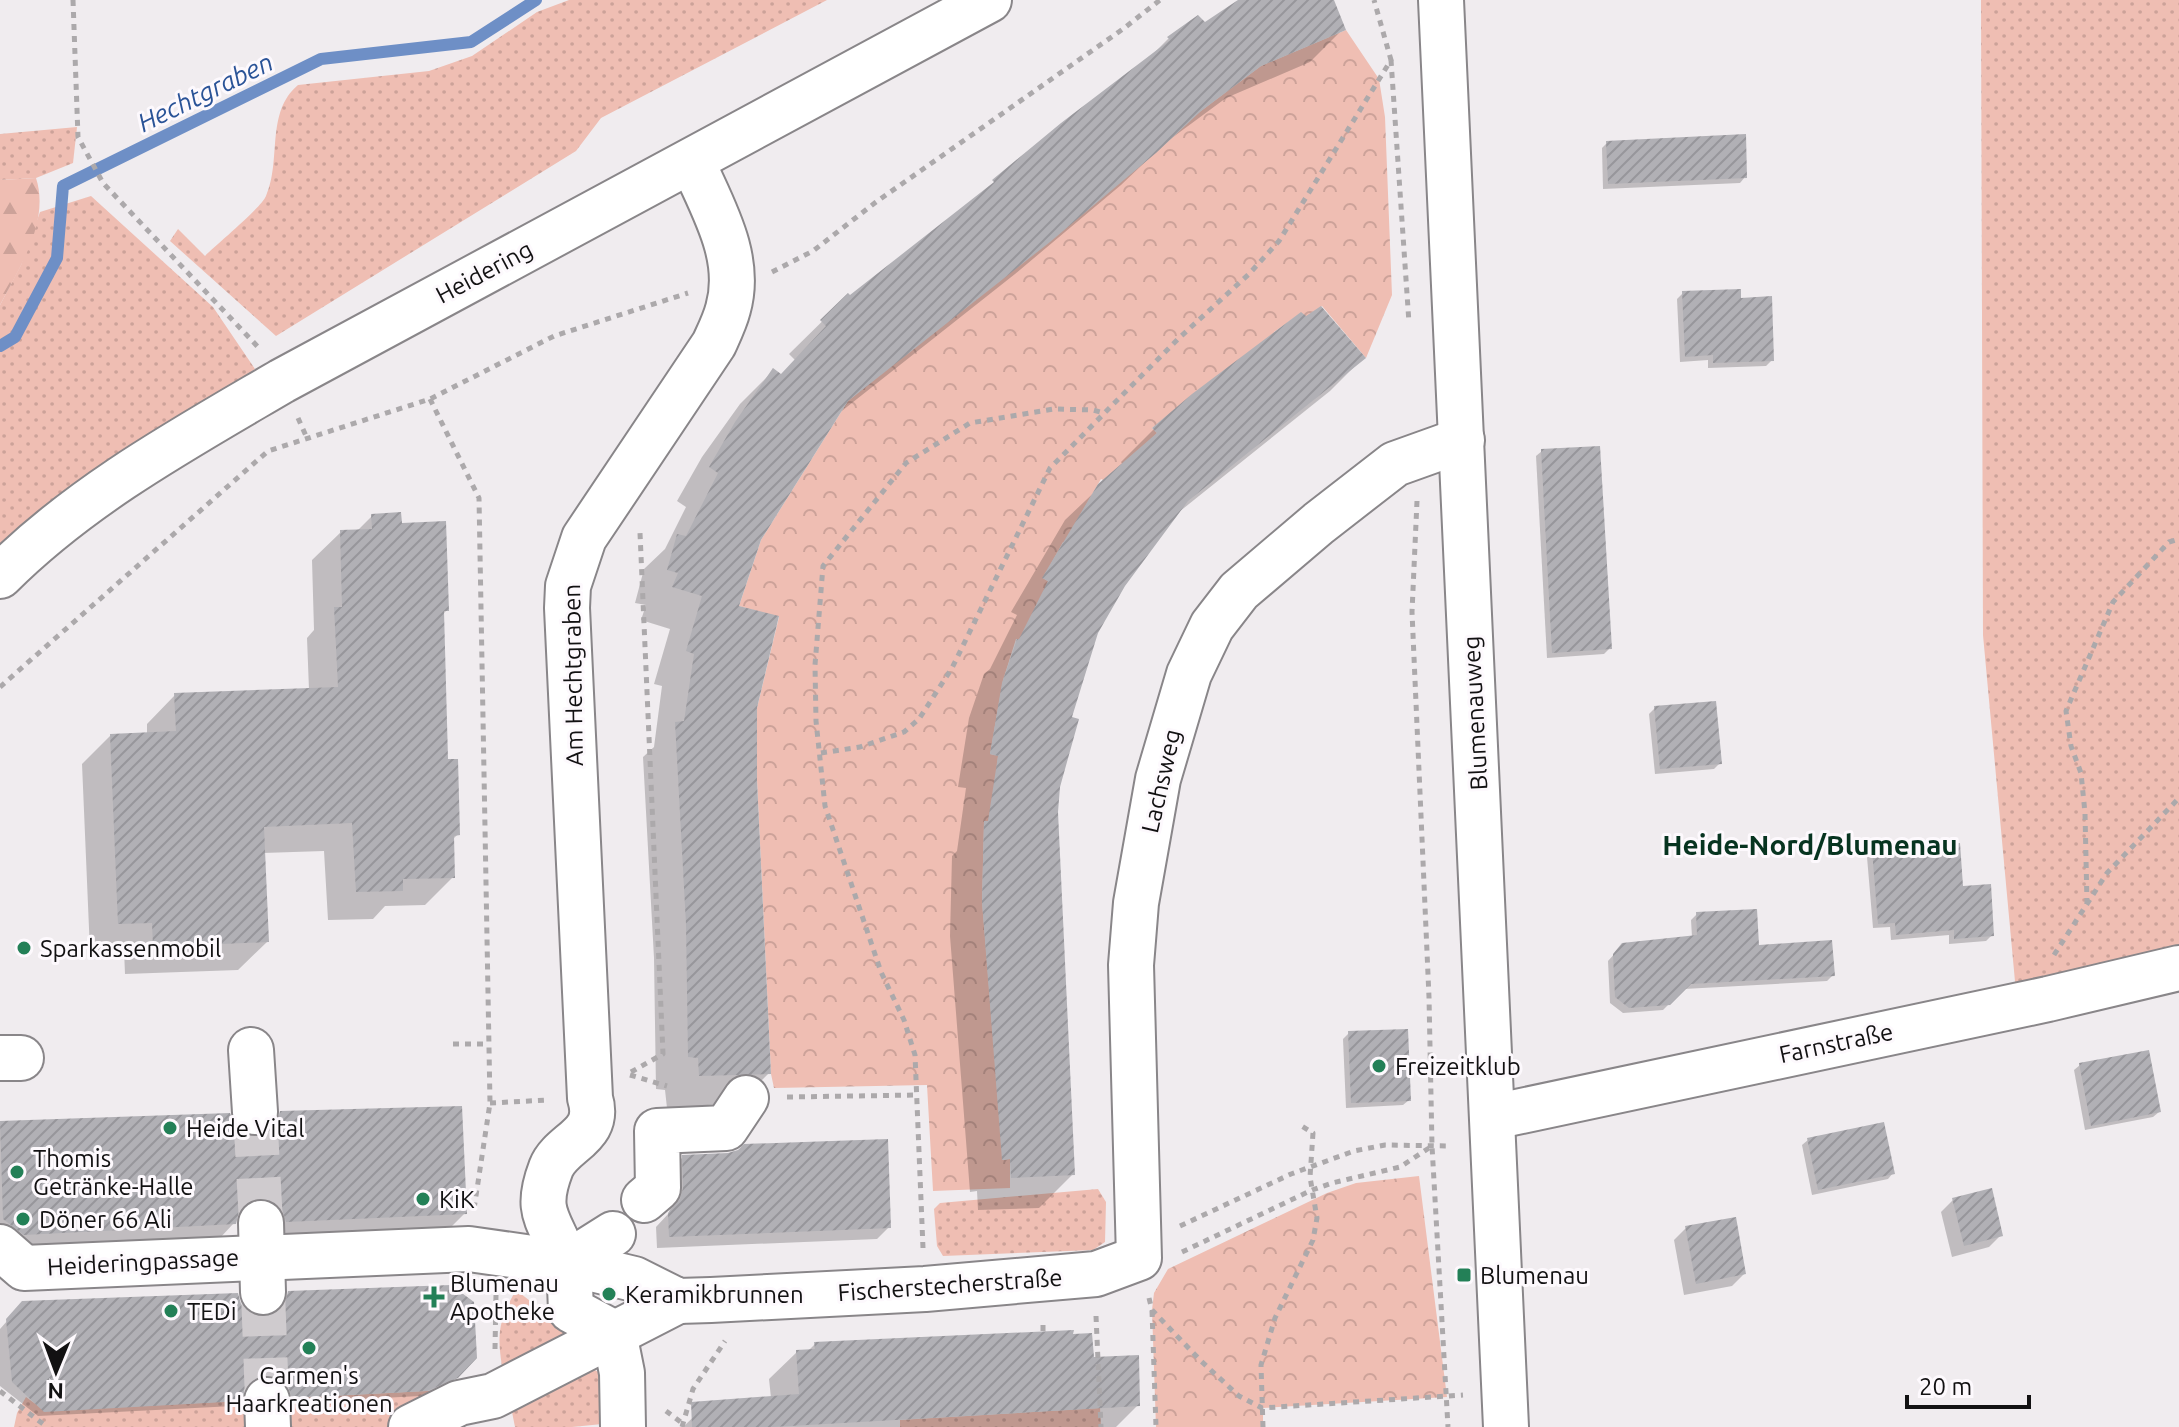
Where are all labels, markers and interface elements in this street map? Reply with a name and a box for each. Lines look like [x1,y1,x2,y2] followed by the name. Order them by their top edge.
[133,47,277,137] water label: Hechtgraben
[431,235,537,309] street label: Heidering
[558,584,588,766] street label: Am Hechtgraben
[1457,635,1493,791] street label: Blumenauweg
[1136,727,1186,835] street label: Lachsweg
[1662,829,1958,860] district label: Heide-Nord/Blumenau
[40,935,221,962] place label: Sparkassenmobil
[15,939,33,957] marker: Sparkassenmobil
[1777,1018,1895,1068] street label: Farnstraße
[1395,1053,1521,1080] place label: Freizeitklub
[1370,1057,1388,1075] marker: Freizeitklub
[186,1115,304,1142] place label: Heide Vital
[161,1119,179,1137] marker: Heide Vital
[33,1145,194,1200] place label: Thomis Getränke-Halle
[8,1163,26,1181] marker: Thomis Getränke-Halle
[439,1186,475,1213] place label: KiK
[414,1190,432,1208] marker: KiK
[39,1206,172,1233] place label: Döner 66 Ali
[14,1210,32,1228] marker: Döner 66 Ali
[46,1243,240,1281] street label: Heideringpassage
[1480,1262,1589,1289] place label: Blumenau
[837,1264,1063,1306] street label: Fischerstecherstraße
[1455,1266,1473,1284] marker: Blumenau
[450,1270,559,1325] place label: Blumenau Apotheke
[625,1281,804,1308] place label: Keramikbrunnen
[600,1285,618,1303] marker: Keramikbrunnen
[425,1288,443,1306] marker: Blumenau Apotheke
[187,1298,237,1325] place label: TEDi
[162,1302,180,1320] marker: TEDi
[16,1331,96,1411] north arrow
[300,1339,318,1357] marker: Carmen's Haarkreationen
[1907,1359,2029,1409] scale bar
[225,1362,393,1417] place label: Carmen's Haarkreationen
[1919,1373,1972,1400] text: 20 m
[47,1379,64,1404] text: N

